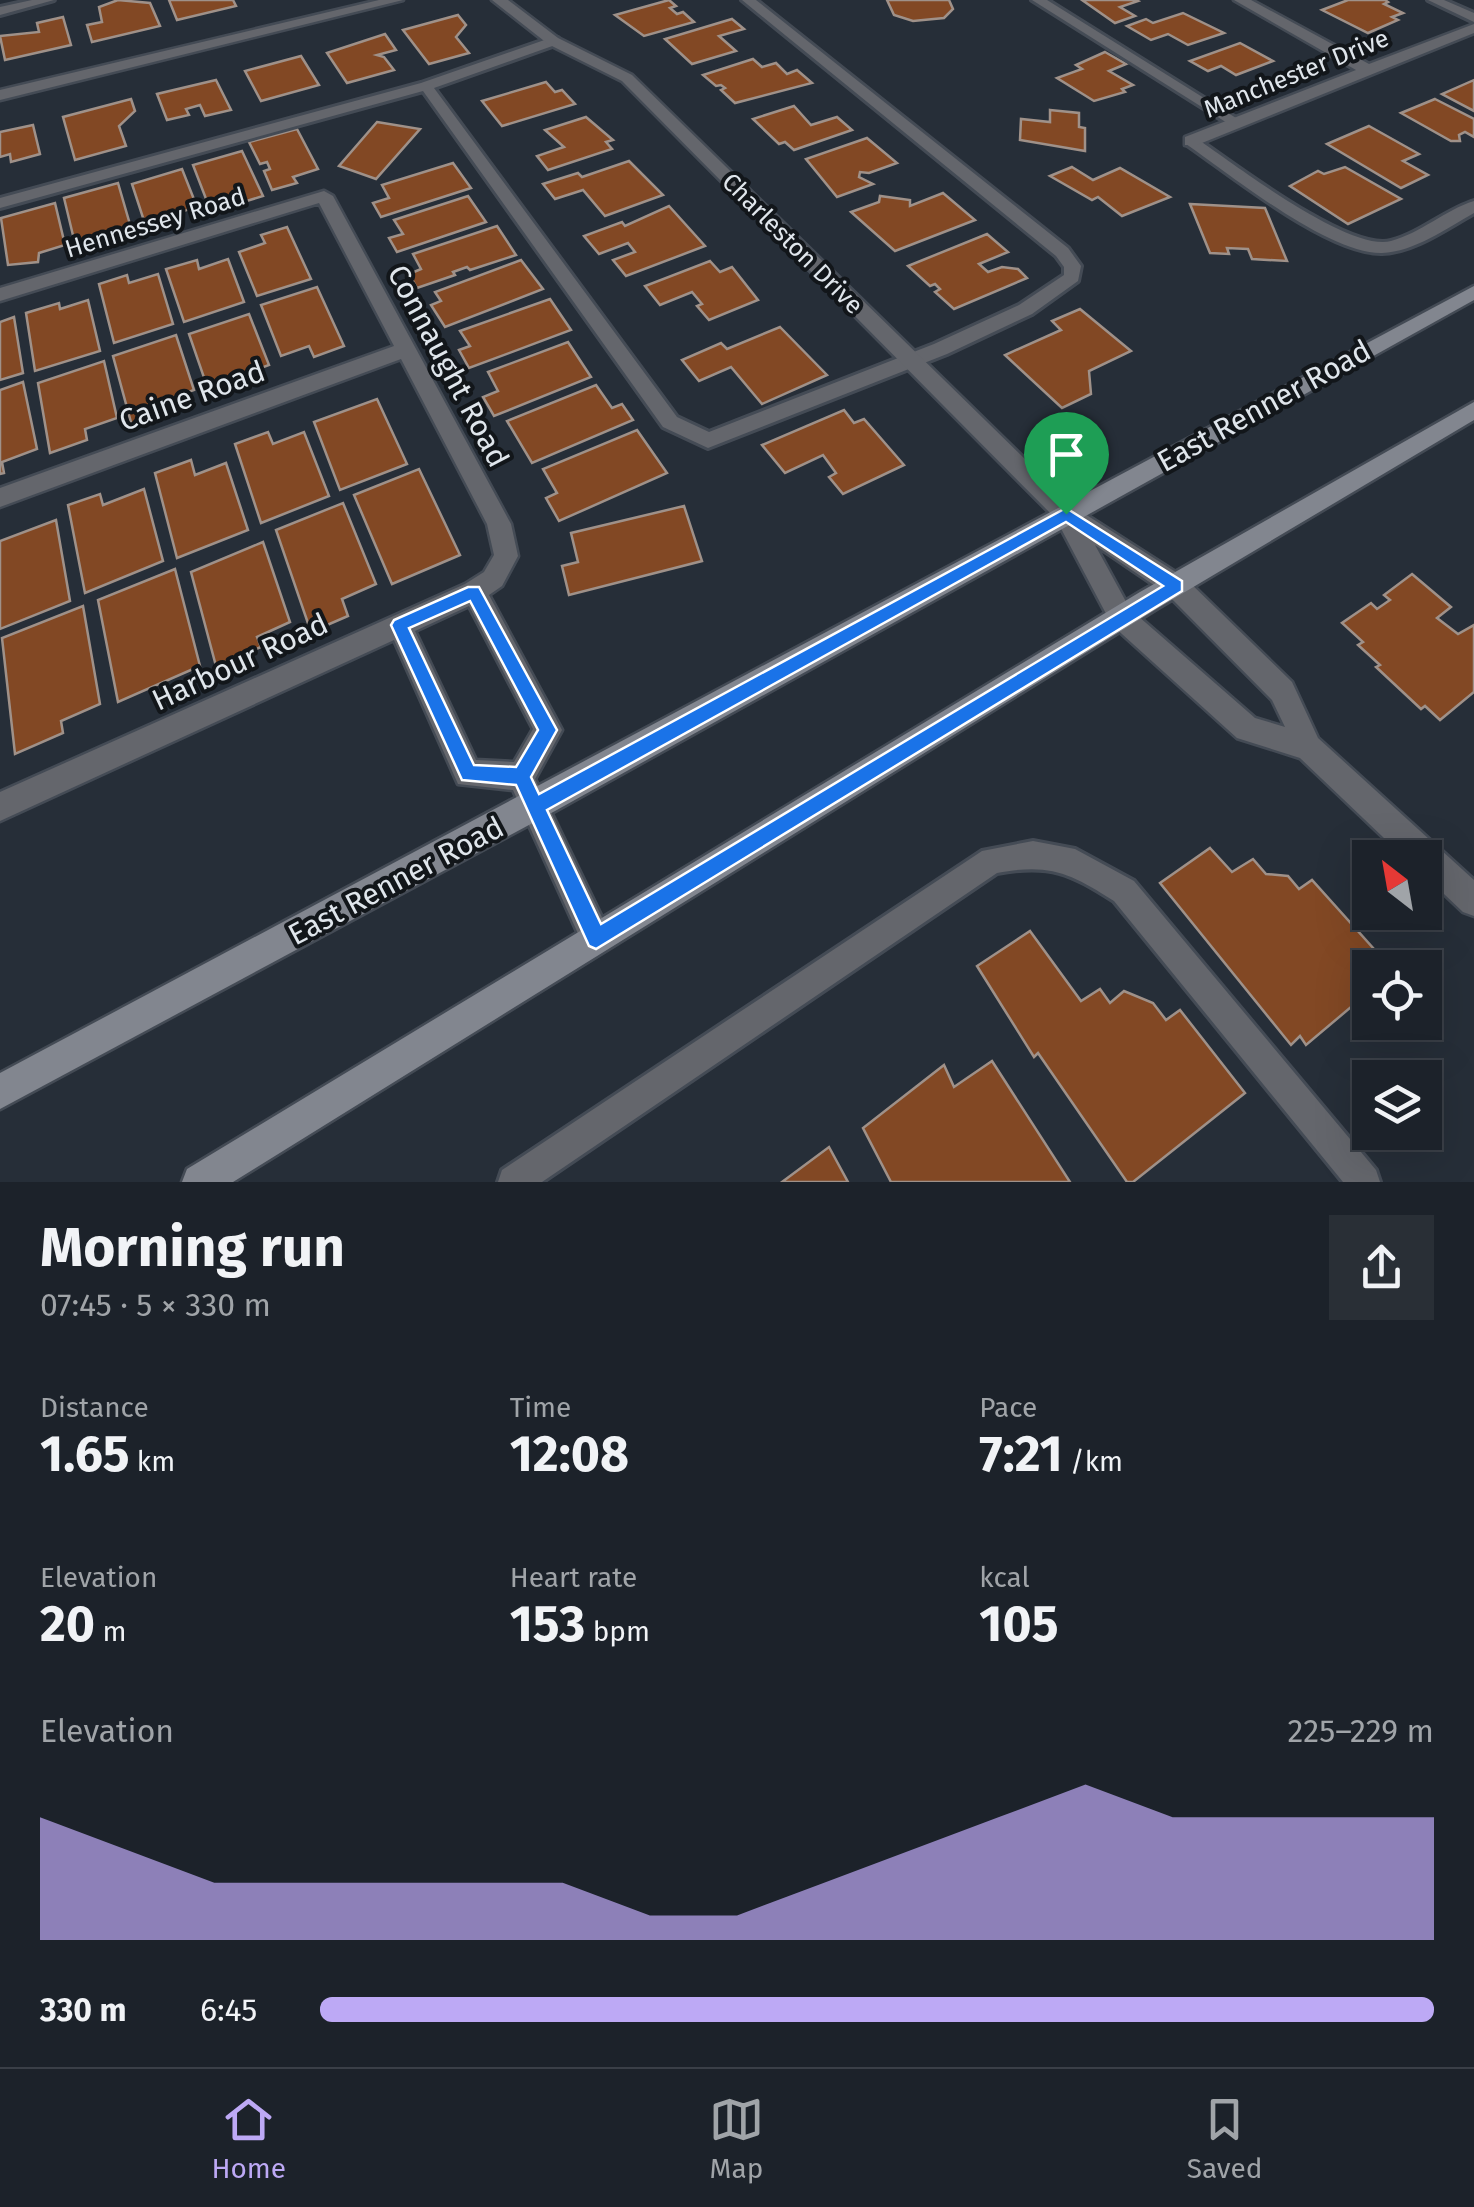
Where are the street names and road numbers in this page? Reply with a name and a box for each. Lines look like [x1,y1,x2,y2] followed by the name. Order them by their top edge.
[1200,23,1393,125] street label: Manchester Drive
[715,167,869,321] street label: Charleston Drive
[62,181,249,265] street label: Hennessey Road
[380,259,516,473] street label: Connaught Road
[1151,332,1377,480] street label: East Renner Road
[114,353,270,439] street label: Caine Road
[146,606,334,718] street label: Harbour Road
[282,809,510,953] street label: East Renner Road

